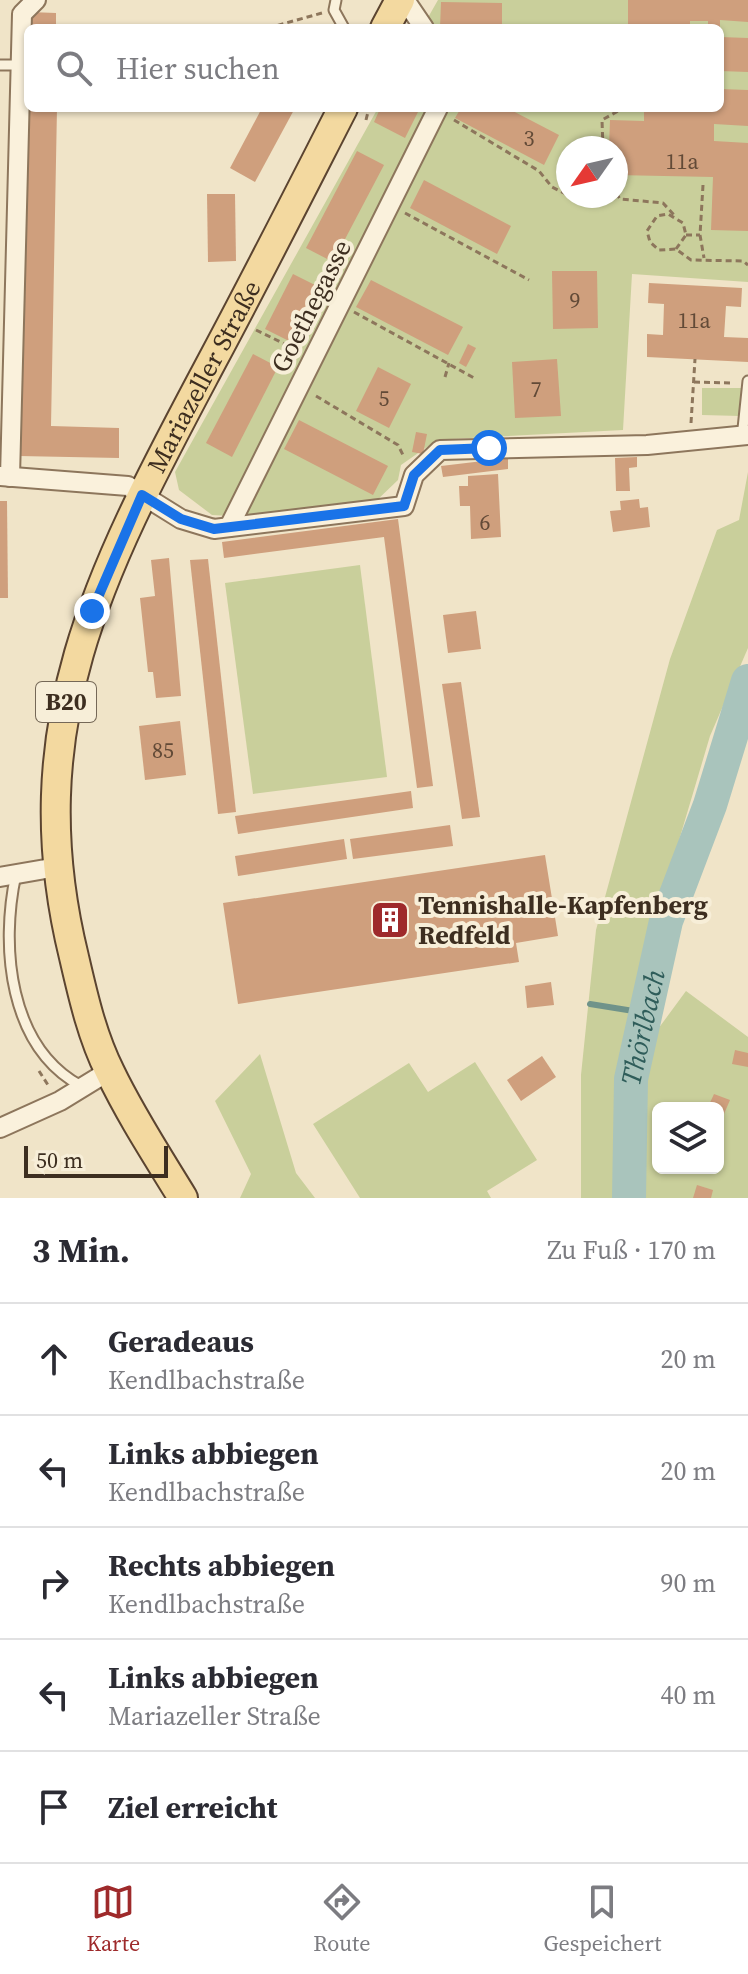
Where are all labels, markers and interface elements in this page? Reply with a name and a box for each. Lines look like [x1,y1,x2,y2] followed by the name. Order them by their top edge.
[24,24,724,112] search box
[52,46,96,90] icon: search
[116,48,280,89] text: Hier suchen
[523,123,535,153] house number: 3
[556,136,628,208] north arrow
[665,146,699,176] house number: 11a
[262,233,360,379] street label: Goethegasse
[138,274,269,479] street label: Mariazeller Straße
[569,285,581,315] house number: 9
[677,305,711,335] house number: 11a
[530,374,542,404] house number: 7
[378,383,390,413] house number: 5
[471,430,507,466] route start
[479,507,491,537] house number: 6
[74,593,110,629] route end
[36,682,96,722] road number: B20
[152,735,174,765] house number: 85
[418,887,708,953] place label: Tennishalle-Kapfenberg Redfeld
[369,899,411,941] building icon: Tennishalle-Kapfenberg Redfeld
[611,966,674,1089] water label: Thörlbach
[652,1102,724,1174] map controls
[652,1102,724,1174] button: layers
[24,1142,168,1178] scale bar
[36,1145,83,1175] text: 50 m
[32,1227,130,1273] text: 3 Min.
[547,1232,716,1268] text: Zu Fuß · 170 m
[108,1321,254,1362] text: Geradeaus
[32,1337,76,1381] icon: ahead
[661,1341,716,1377] text: 20 m
[108,1362,305,1398] text: Kendlbachstraße
[108,1433,319,1474] text: Links abbiegen
[32,1449,76,1493] icon: left
[661,1453,716,1489] text: 20 m
[108,1474,305,1510] text: Kendlbachstraße
[108,1545,335,1586] text: Rechts abbiegen
[32,1561,76,1605] icon: right
[661,1565,716,1601] text: 90 m
[108,1586,305,1622] text: Kendlbachstraße
[108,1657,319,1698] text: Links abbiegen
[32,1673,76,1717] icon: left
[661,1677,716,1713] text: 40 m
[108,1698,321,1734] text: Mariazeller Straße
[32,1785,76,1829] icon: arrive
[108,1787,277,1828] text: Ziel erreicht
[87,1880,140,1958] tab: Karte
[313,1880,370,1958] tab: Route
[543,1880,661,1958] tab: Gespeichert

